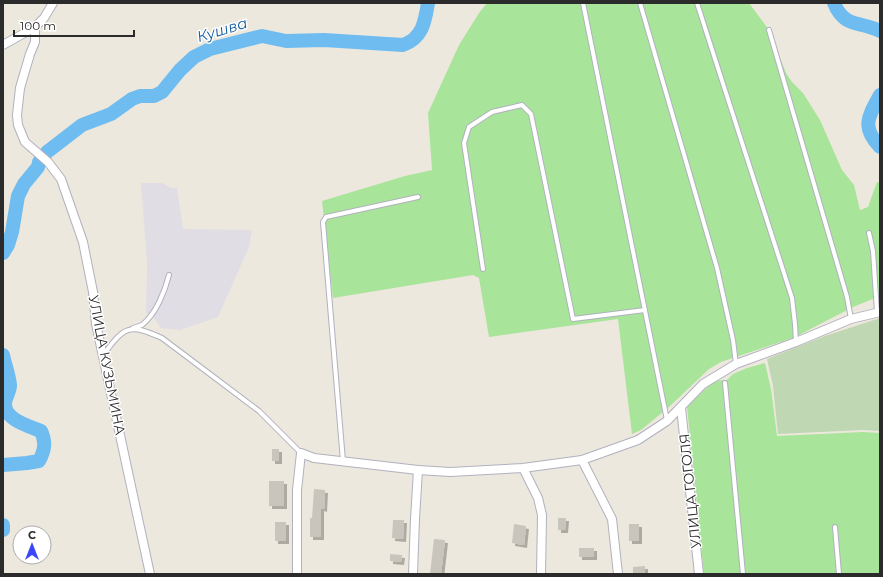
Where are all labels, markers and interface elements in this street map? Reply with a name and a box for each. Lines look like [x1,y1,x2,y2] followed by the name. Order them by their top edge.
[14,12,134,38] scale bar
[194,13,249,46] water label: Кушва
[20,18,56,33] text: 100 m
[85,294,129,437] street label: УЛИЦА КУЗЬМИНА
[675,433,705,549] street label: УЛИЦА ГОГОЛЯ
[12,525,52,565] north arrow
[28,528,36,542] text: С

